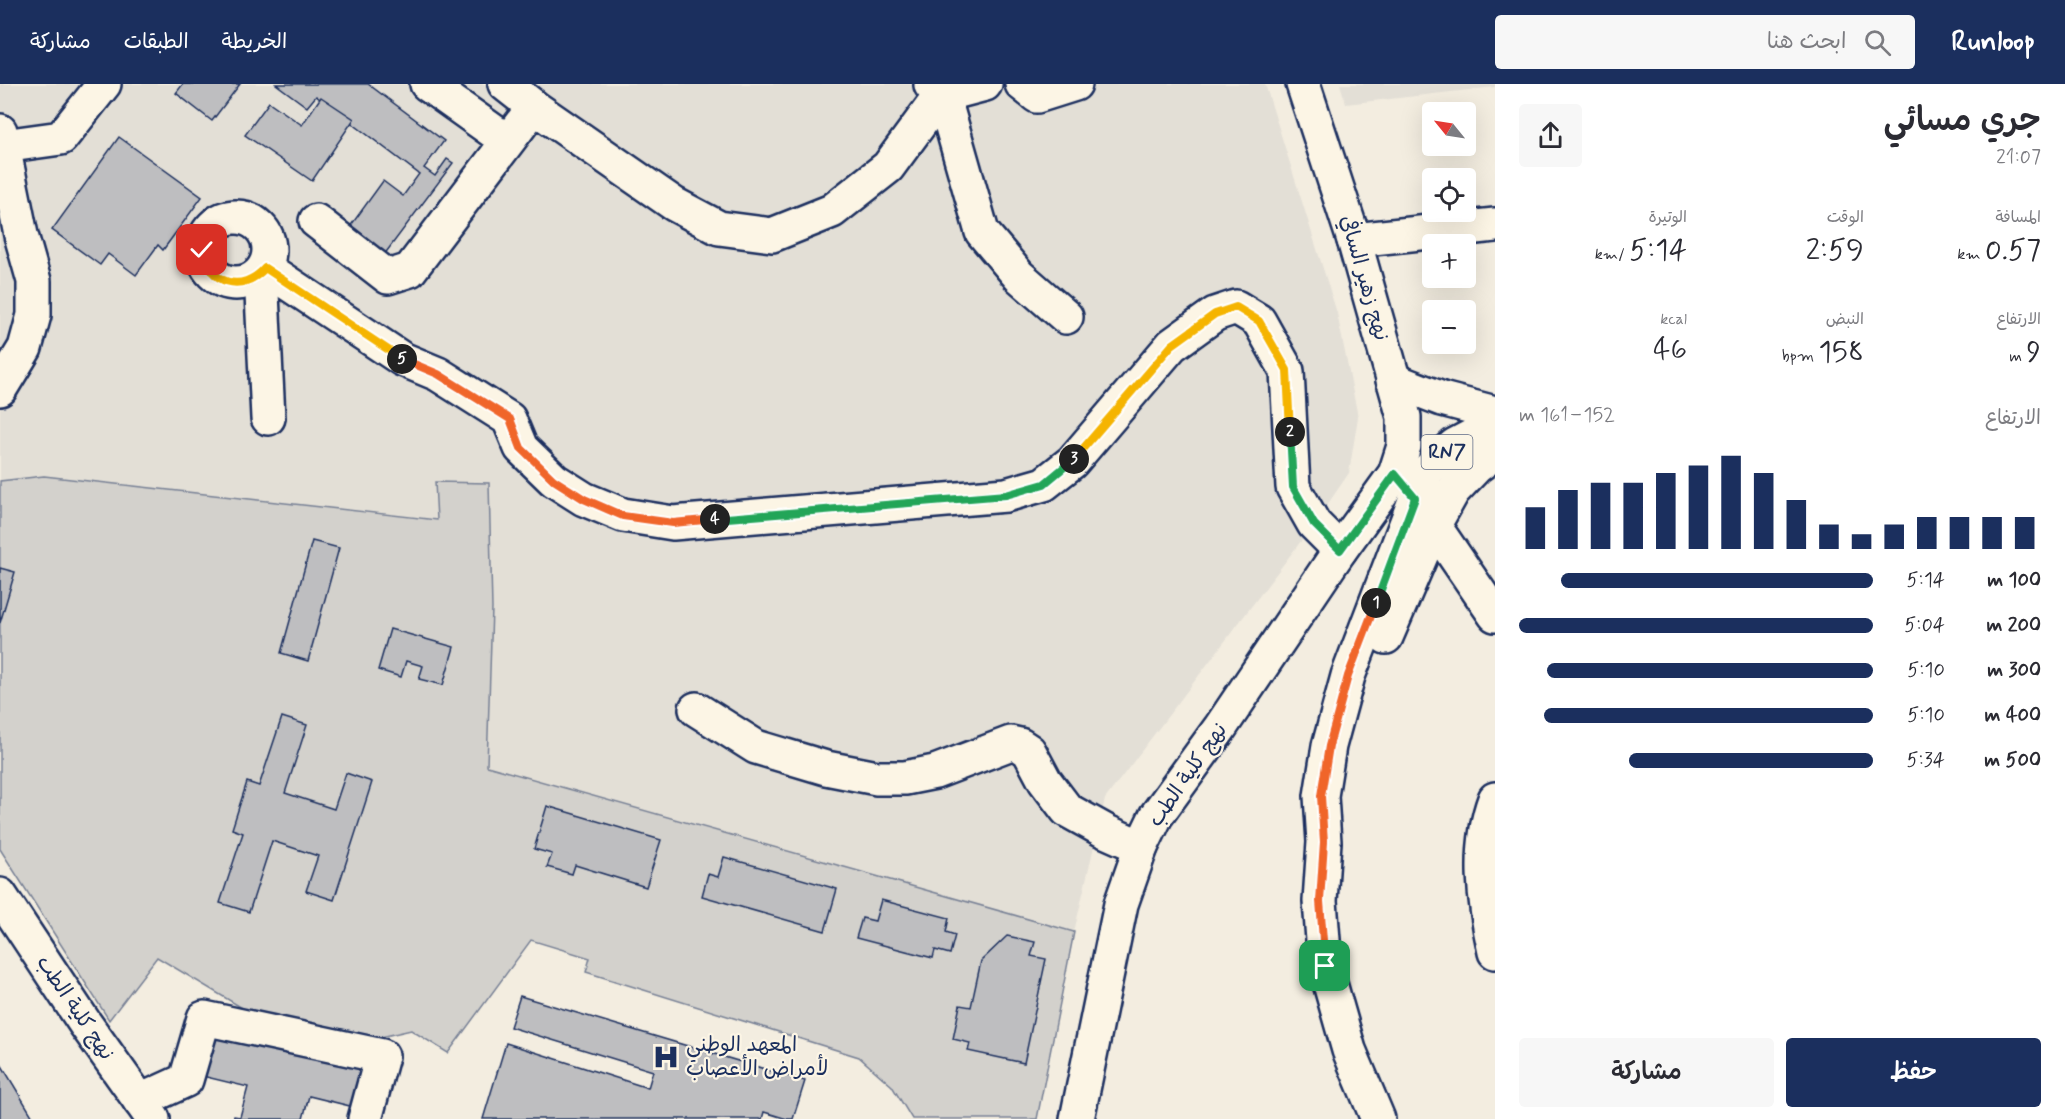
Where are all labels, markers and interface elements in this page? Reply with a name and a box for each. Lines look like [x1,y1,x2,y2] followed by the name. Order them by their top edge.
[1495,15,1915,69] search box
[1951,24,2035,61] text: Runloop
[1861,26,1894,59] icon: search
[30,28,91,56] text: مشاركة
[124,28,189,56] text: الطبقات
[222,28,287,56] text: الخريطة
[1767,28,1846,56] text: ابحث هنا
[1883,99,2041,143] text: جري مسائي
[1422,102,1476,156] north arrow
[1422,102,1476,354] map controls
[1519,104,1582,167] button: share
[1996,144,2041,171] text: 21:07
[1422,168,1476,222] button: locate
[1648,207,1687,228] text: الوتيرة
[1827,207,1864,228] text: الوقت
[1995,207,2041,228] text: المسافة
[1333,212,1396,344] street label: نهج زهير السافي
[176,224,227,275] pin
[1629,231,1687,270] text: 5:14
[1805,231,1864,270] text: 2:59
[1985,231,2041,270] text: 0.57
[185,233,218,266] icon: check
[1422,234,1476,288] button: +
[1595,244,1629,265] text: /km
[1957,244,1985,265] text: km
[1422,300,1476,354] button: −
[1660,309,1687,330] text: kcal
[1826,309,1864,330] text: النبض
[1996,309,2041,330] text: الارتفاع
[1653,330,1687,369] text: 46
[1818,333,1864,372] text: 158
[2026,333,2041,372] text: 9
[387,344,417,374] pin: 5
[1782,346,1818,367] text: bpm
[2009,346,2026,367] text: m
[397,348,407,369] text: 5
[1519,402,1615,429] text: 152–161 m
[1985,405,2041,432] text: الارتفاع
[1275,417,1305,447] pin: 2
[1286,421,1294,442] text: 2
[1422,435,1472,469] road number: RN7
[1059,444,1089,474] pin: 3
[1070,448,1078,469] text: 3
[700,504,730,534] pin: 4
[710,508,720,529] text: 4
[1907,567,1945,594] text: 5:14
[1987,567,2041,594] text: 100 m
[1361,588,1391,618] pin: 1
[1372,592,1380,613] text: 1
[1904,612,1945,639] text: 5:04
[1986,612,2041,639] text: 200 m
[1907,657,1945,684] text: 5:10
[1987,657,2041,684] text: 300 m
[1907,702,1945,729] text: 5:10
[1985,702,2041,729] text: 400 m
[1142,717,1234,833] street label: نهج كلية الطب
[1906,747,1945,774] text: 5:34
[1984,747,2041,774] text: 500 m
[1299,940,1350,991] pin
[1308,949,1341,982] icon: arrive
[30,950,120,1066] street label: نهج كلية الطب
[686,1031,828,1083] place label: المعهد الوطني لأمراض الأعصاب
[1519,1038,1774,1107] button: مشاركة
[1786,1038,2041,1107] button: حفظ
[651,1042,681,1072] hospital icon: المعهد الوطني لأمراض الأعصاب

